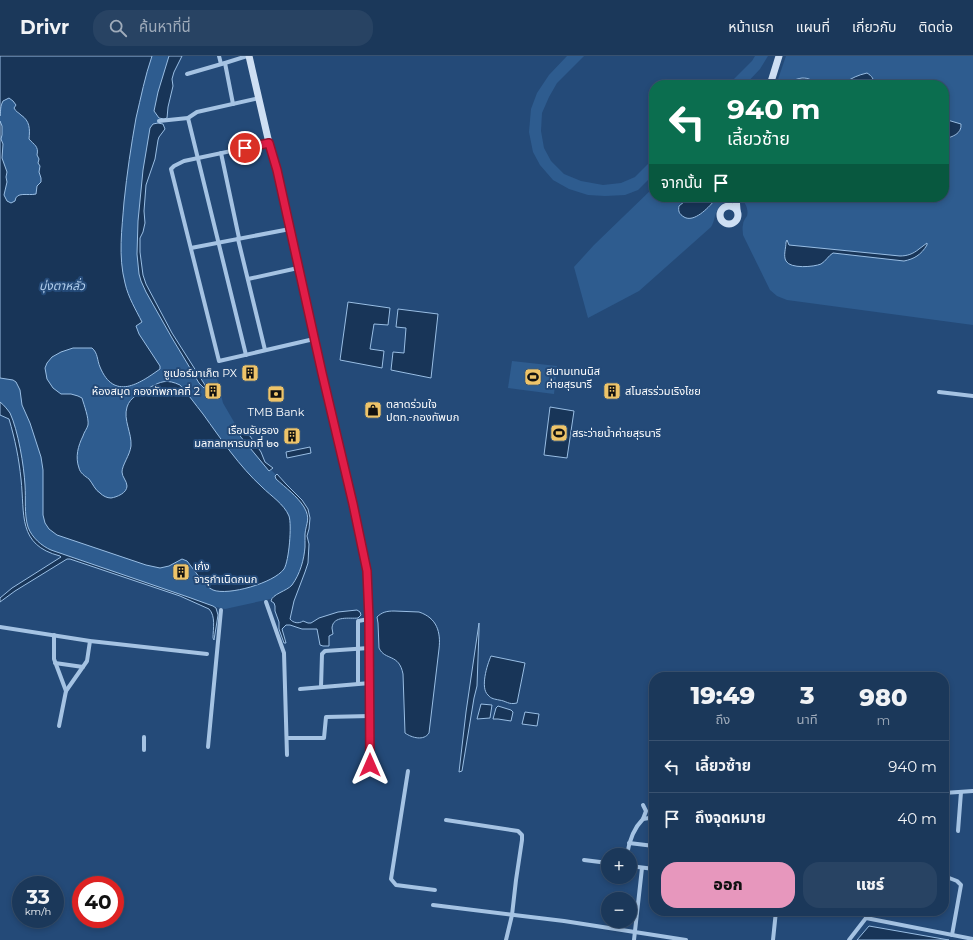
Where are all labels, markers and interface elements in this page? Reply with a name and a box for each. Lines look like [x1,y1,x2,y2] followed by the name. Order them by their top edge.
[93,10,373,46] search box
[20,16,69,39] text: Drivr
[107,17,129,39] icon: search
[139,17,191,36] text: ค้นหาที่นี่
[728,18,774,36] text: หน้าแรก
[796,18,830,36] text: แผนที่
[852,18,897,36] text: เกี่ยวกับ
[919,18,953,36] text: ติดต่อ
[727,92,820,126] text: 940 m
[661,96,713,148] icon: left
[727,128,790,150] text: เลี้ยวซ้าย
[228,131,262,165] pin
[234,137,256,159] icon: arrive
[710,172,732,194] icon: arrive
[661,173,702,192] text: จากนั้น
[39,277,86,294] water label: บุ่งตาหลั่ว
[240,363,260,383] building icon: ซูเปอร์มาเก็ต PX
[546,364,600,391] place label: สนามเทนนิส ค่ายสุรนารี
[164,366,238,380] place label: ซูเปอร์มาเก็ต PX
[523,367,543,387] sports icon: สนามเทนนิส ค่ายสุรนารี
[203,381,223,401] building icon: ห้องสมุด กองทัพภาคที่ 2
[602,381,622,401] building icon: สโมสรร่วมเริงไชย
[92,383,200,398] place label: ห้องสมุด กองทัพภาคที่ 2
[266,384,286,404] bank icon: TMB Bank
[625,384,701,398] place label: สโมสรร่วมเริงไชย
[386,397,459,424] place label: ตลาดร่วมใจ ปตท.-กองทัพบก
[363,400,383,420] shop icon: ตลาดร่วมใจ ปตท.-กองทัพบก
[248,405,305,419] place label: TMB Bank
[194,423,279,450] place label: เรือนรับรอง มลฑลทหารบกที่ ๒๑
[549,423,569,443] sports icon: สระว่ายนํ้าค่ายสุรนารี
[572,425,662,440] place label: สระว่ายนํ้าค่ายสุรนารี
[282,426,302,446] building icon: เรือนรับรอง มลฑลทหารบกที่ ๒๑
[194,559,257,586] place label: เก๋ง จารุกำเนิดกนก
[171,562,191,582] building icon: เก๋ง จารุกำเนิดกนก
[691,681,755,710] text: 19:49
[800,681,814,710] text: 3
[859,683,907,712] text: 980
[715,711,730,727] text: ถึง
[797,711,818,727] text: นาที
[876,712,890,728] text: m
[349,744,391,786] position arrow
[661,756,683,778] icon: left
[695,756,751,775] text: เลี้ยวซ้าย
[888,757,937,776] text: 940 m
[661,808,683,830] icon: arrive
[695,808,766,827] text: ถึงจุดหมาย
[897,809,937,828] text: 40 m
[601,848,637,928] map controls
[601,848,637,884] button: +
[661,862,795,908] button: ออก
[803,862,937,908] button: แชร์
[72,876,124,928] speed limit sign: 40
[26,885,50,909] text: 33
[601,892,637,928] button: −
[25,905,51,918] text: km/h

